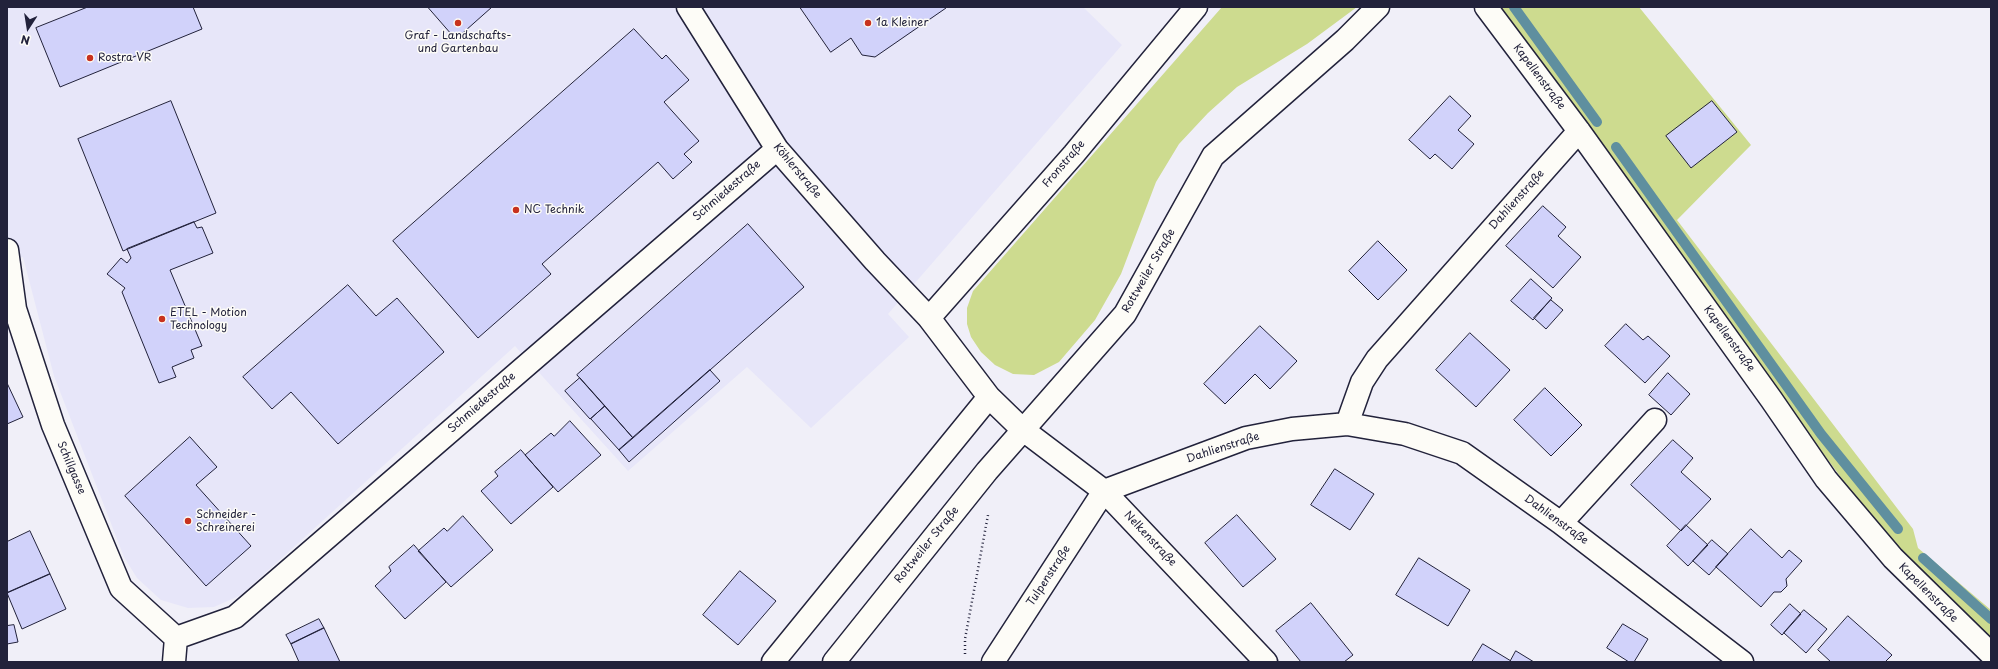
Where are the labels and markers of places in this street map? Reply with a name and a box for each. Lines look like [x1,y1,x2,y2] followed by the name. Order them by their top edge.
[876,16,929,30] place label: 1a Kleiner
[453,18,463,28] marker: Graf - Landschafts- und Gartenbau
[863,18,873,28] marker: 1a Kleiner
[405,29,511,55] place label: Graf - Landschafts- und Gartenbau
[98,51,151,65] place label: Rostra VR
[85,53,95,63] marker: Rostra VR
[524,203,584,217] place label: NC Technik
[511,205,521,215] marker: NC Technik
[170,306,247,332] place label: ETEL - Motion Technology
[157,314,167,324] marker: ETEL - Motion Technology
[196,508,256,534] place label: Schneider - Schreinerei
[183,516,193,526] marker: Schneider - Schreinerei

